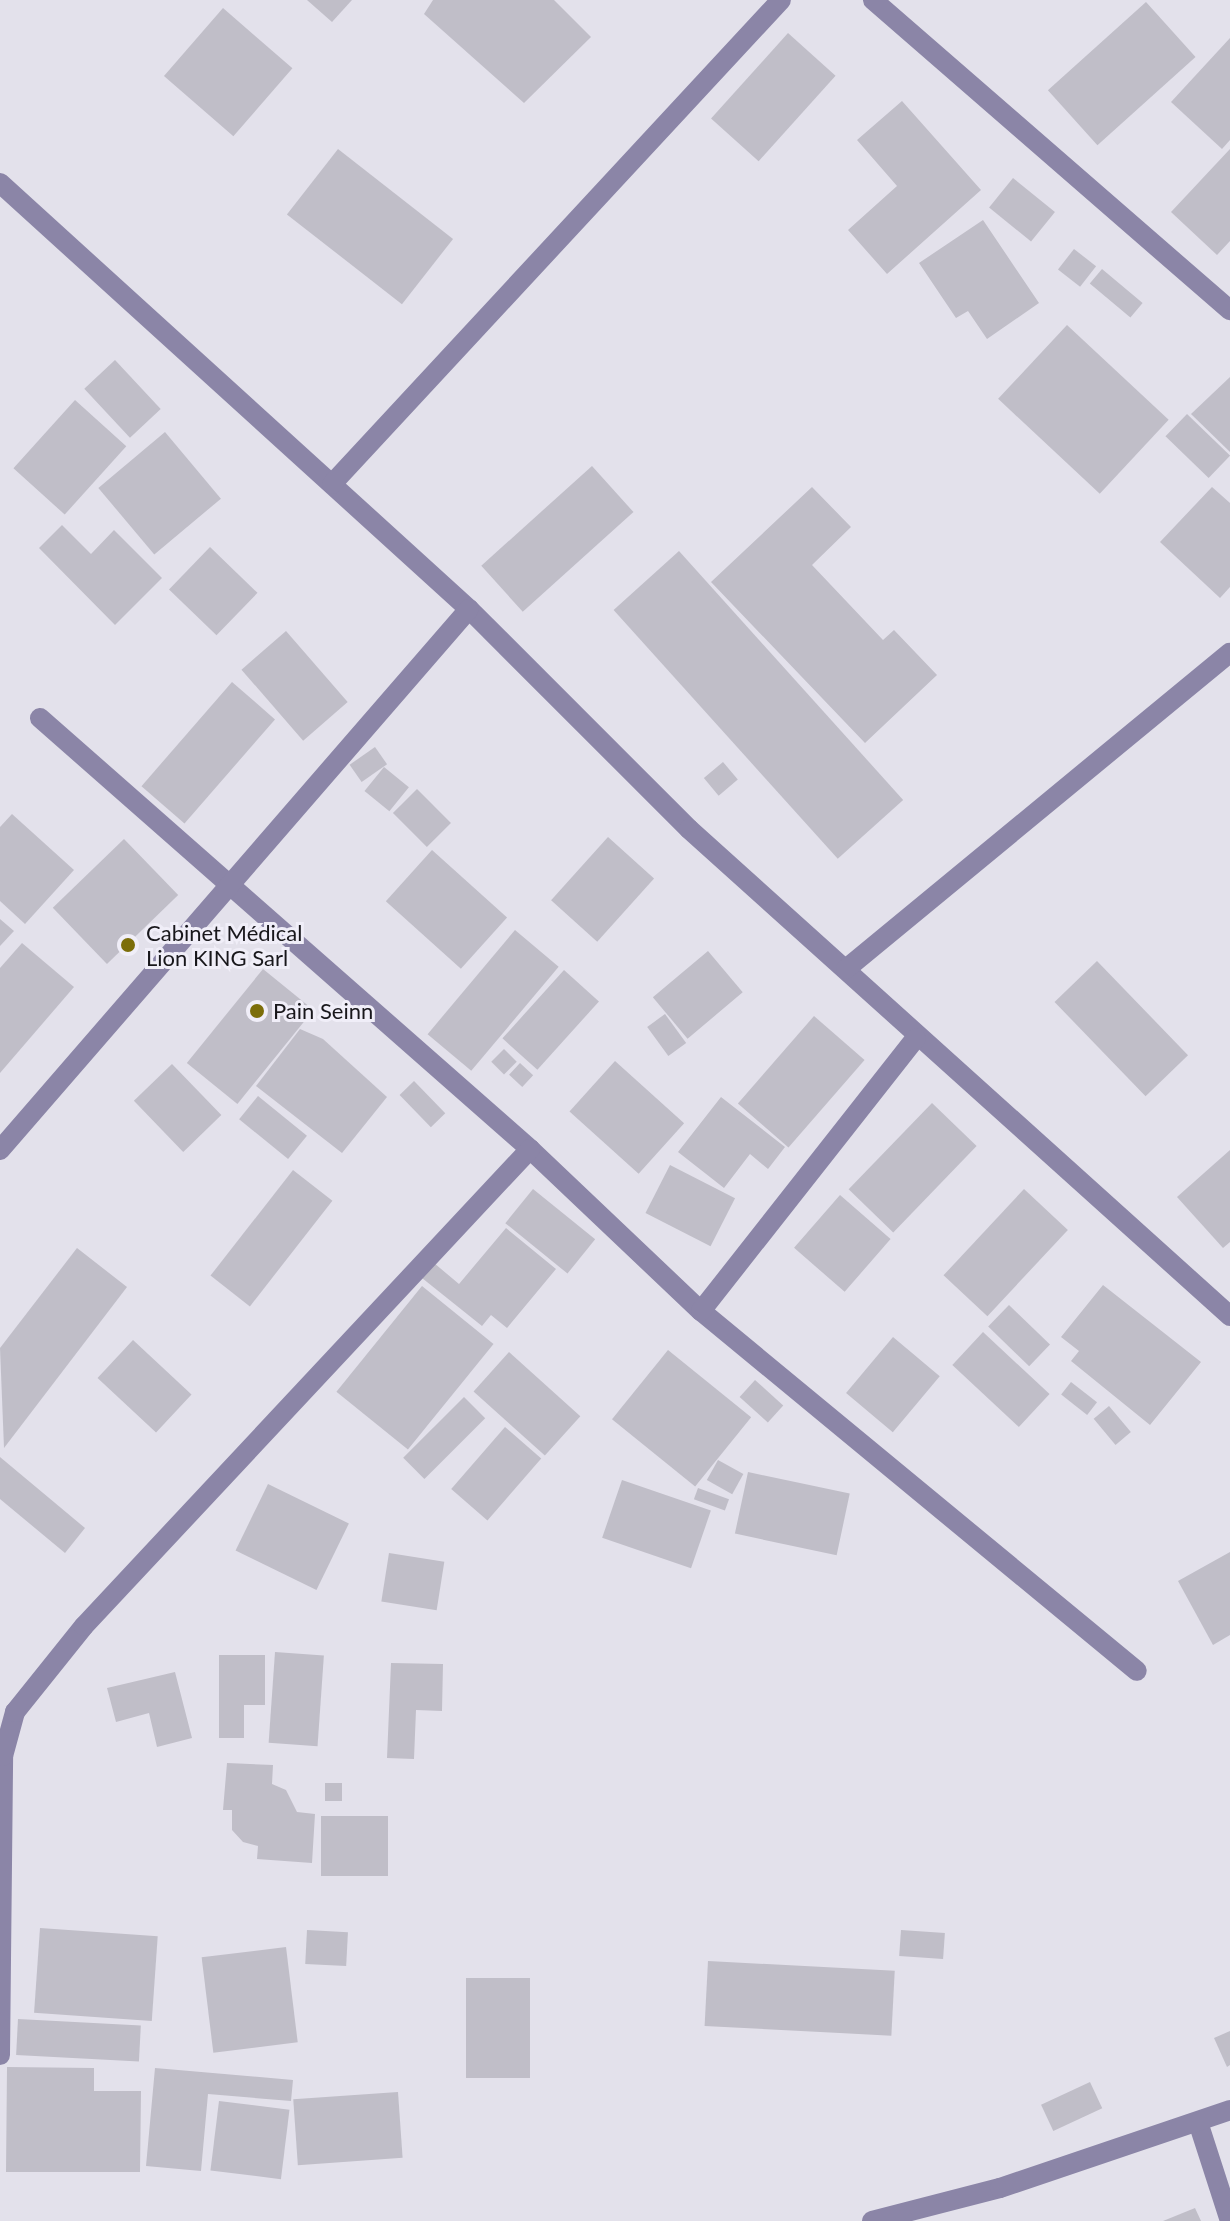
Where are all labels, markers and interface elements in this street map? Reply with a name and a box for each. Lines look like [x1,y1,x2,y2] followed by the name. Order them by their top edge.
[146,919,302,970] place label: Cabinet Médical Lion KING Sarl
[117,934,139,956] marker: Cabinet Médical Lion KING Sarl
[273,998,373,1024] place label: Pain Seinn
[248,1002,266,1020] marker: Pain Seinn

